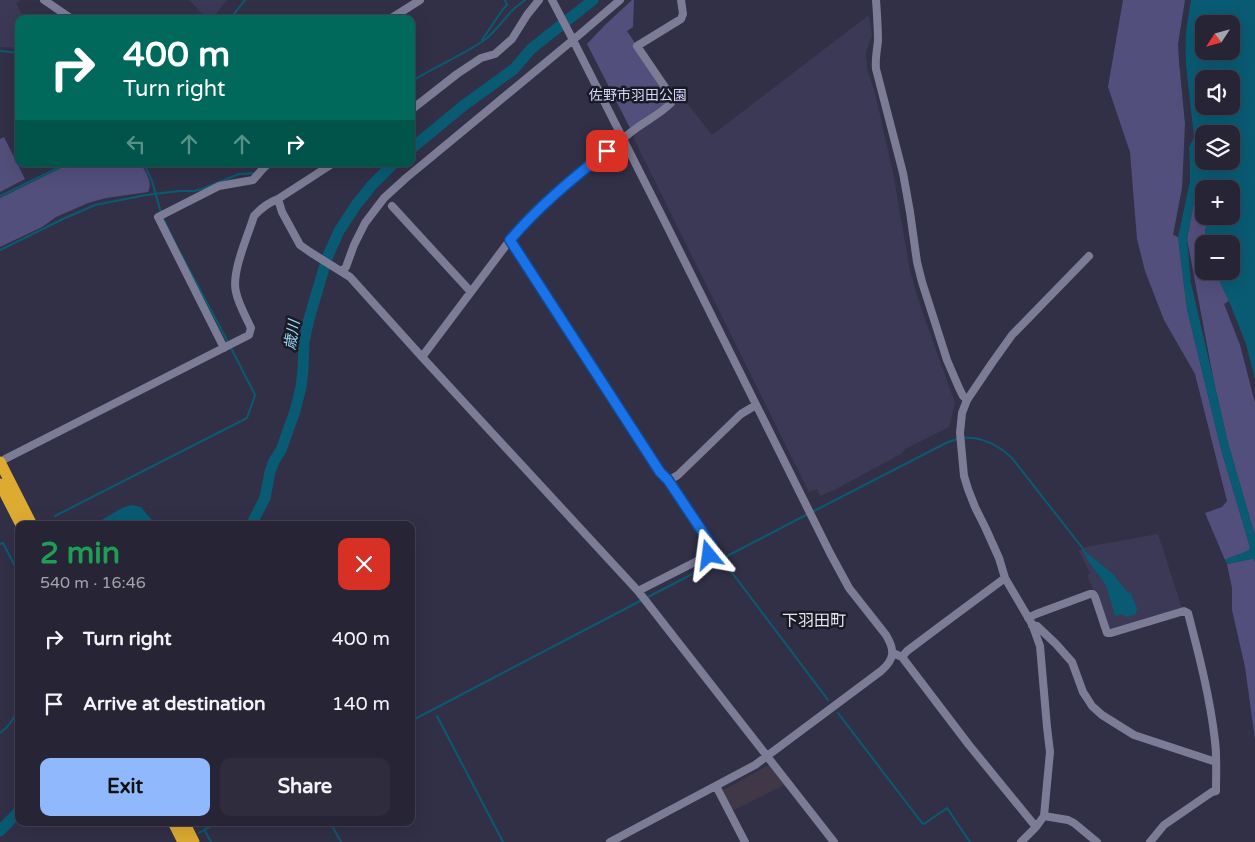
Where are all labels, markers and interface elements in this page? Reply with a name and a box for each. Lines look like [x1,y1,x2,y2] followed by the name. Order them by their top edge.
[1195,15,1240,60] north arrow
[1195,15,1240,280] map controls
[123,34,230,76] text: 400 m
[40,35,105,100] icon: right
[1195,70,1240,115] button: sound
[123,76,225,102] text: Turn right
[589,87,687,104] park label: 佐野市羽田公園
[1195,125,1240,170] button: layers
[122,130,150,158] icon: left
[175,130,203,158] icon: ahead
[228,130,256,158] icon: ahead
[281,130,309,158] icon: right
[586,130,628,172] pin
[593,137,621,165] icon: arrive
[1195,180,1240,225] button: +
[1195,235,1240,280] button: −
[281,317,304,351] water label: 歳川
[682,528,734,580] position arrow
[40,535,120,572] text: 2 min
[338,538,390,590] button: close
[40,573,146,593] text: 540 m · 16:46
[782,611,846,631] district label: 下羽田町
[40,625,68,653] icon: right
[83,628,171,650] text: Turn right
[332,628,390,650] text: 400 m
[40,690,68,718] icon: arrive
[83,693,266,715] text: Arrive at destination
[332,693,390,715] text: 140 m
[40,758,210,816] button: Exit
[220,758,390,816] button: Share

